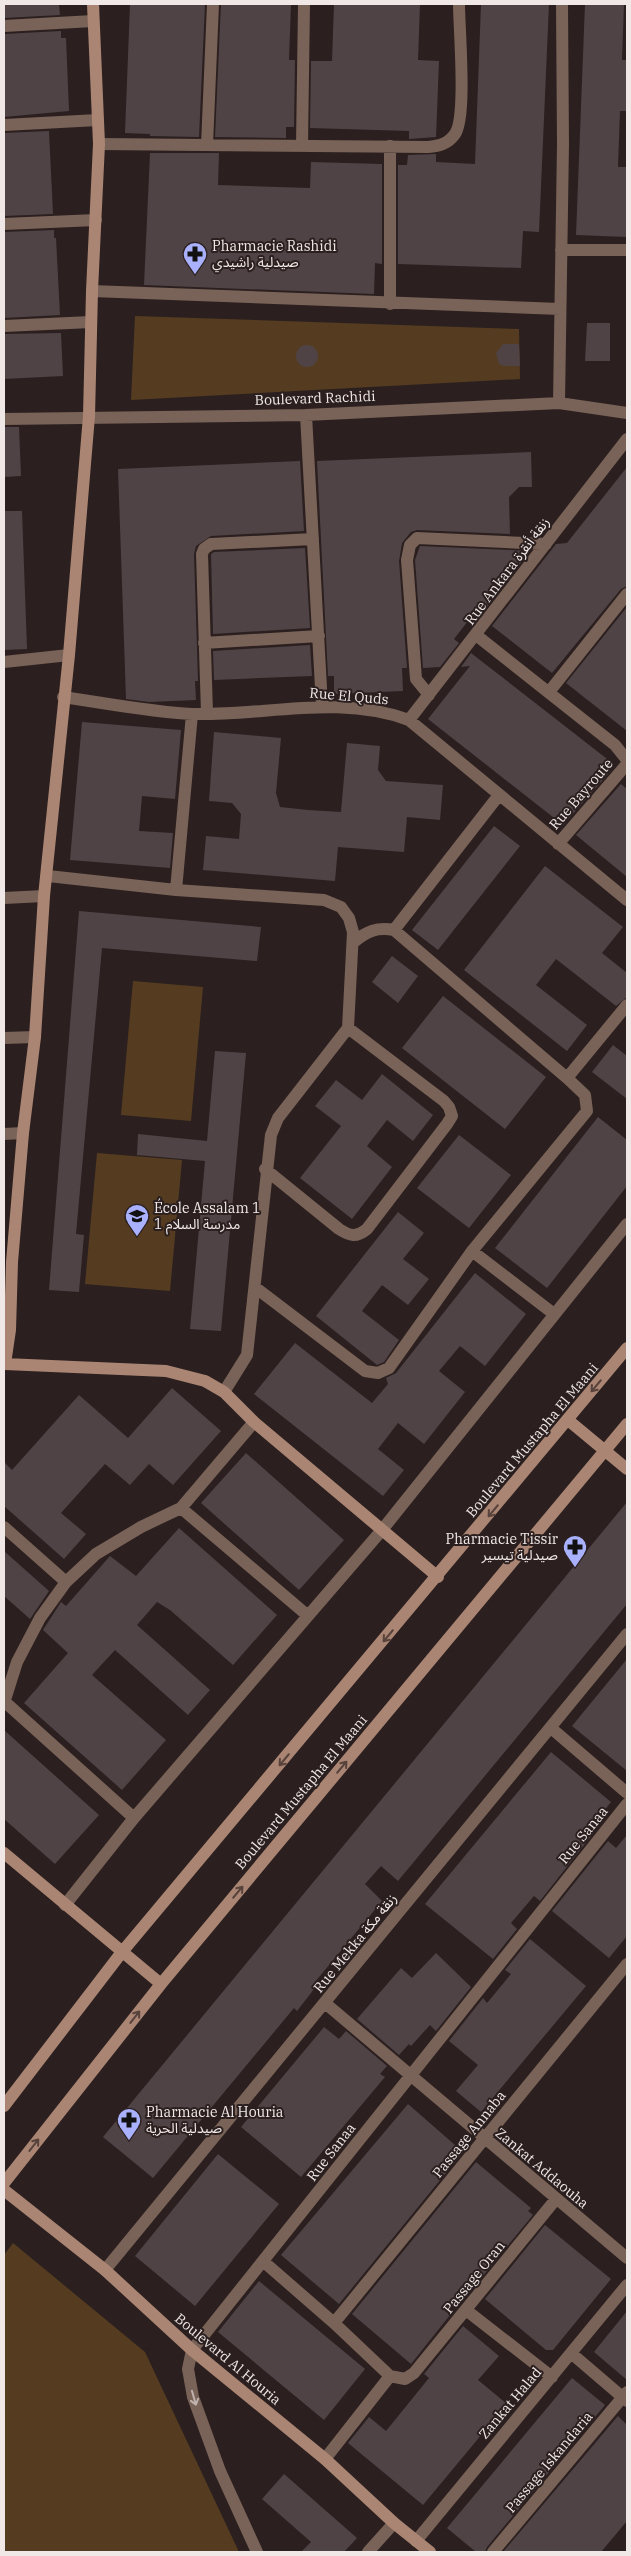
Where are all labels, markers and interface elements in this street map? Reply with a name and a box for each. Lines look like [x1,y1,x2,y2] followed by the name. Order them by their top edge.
[212,237,337,273] place label: Pharmacie Rashidi صيدلية راشيدي
[182,241,208,275] pharmacy icon: Pharmacie Rashidi صيدلية راشيدي
[254,387,376,409] street label: Boulevard Rachidi
[461,514,553,628] street label: Rue Ankara زنقة أنقرة
[309,684,389,708] street label: Rue El Quds
[545,755,617,833] street label: Rue Bayroute
[154,1198,260,1235] place label: École Assalam 1 مدرسة السلام 1
[124,1203,150,1237] school or university icon: École Assalam 1 مدرسة السلام 1
[462,1359,602,1521] street label: Boulevard Mustapha El Maani
[591,1379,602,1392] one-way arrow
[487,1504,498,1517] one-way arrow
[446,1530,559,1564] place label: Pharmacie Tissir صيدلية تيسير
[562,1534,588,1568] pharmacy icon: Pharmacie Tissir صيدلية تيسير
[383,1629,394,1642] one-way arrow
[231,1711,371,1873] street label: Boulevard Mustapha El Maani
[278,1753,289,1766] one-way arrow
[336,1761,347,1774] one-way arrow
[554,1802,612,1867] street label: Rue Sanaa
[232,1885,243,1898] one-way arrow
[309,1890,401,1996] street label: Rue Mekka زنقة مكة
[129,2011,140,2024] one-way arrow
[428,2087,510,2181] street label: Passage Annaba
[146,2103,284,2137] place label: Pharmacie Al Houria صيدلية الحرية
[116,2107,142,2141] pharmacy icon: Pharmacie Al Houria صيدلية الحرية
[303,2119,360,2185] street label: Rue Sanaa
[492,2124,593,2213] street label: Zankat Addaouha
[28,2138,39,2151] one-way arrow
[439,2237,509,2317] street label: Passage Oran
[171,2309,285,2409] street label: Boulevard Al Houria
[475,2363,546,2443] street label: Zankat Halad
[189,2389,199,2405] one-way arrow
[501,2408,597,2516] street label: Passage Iskandaria

